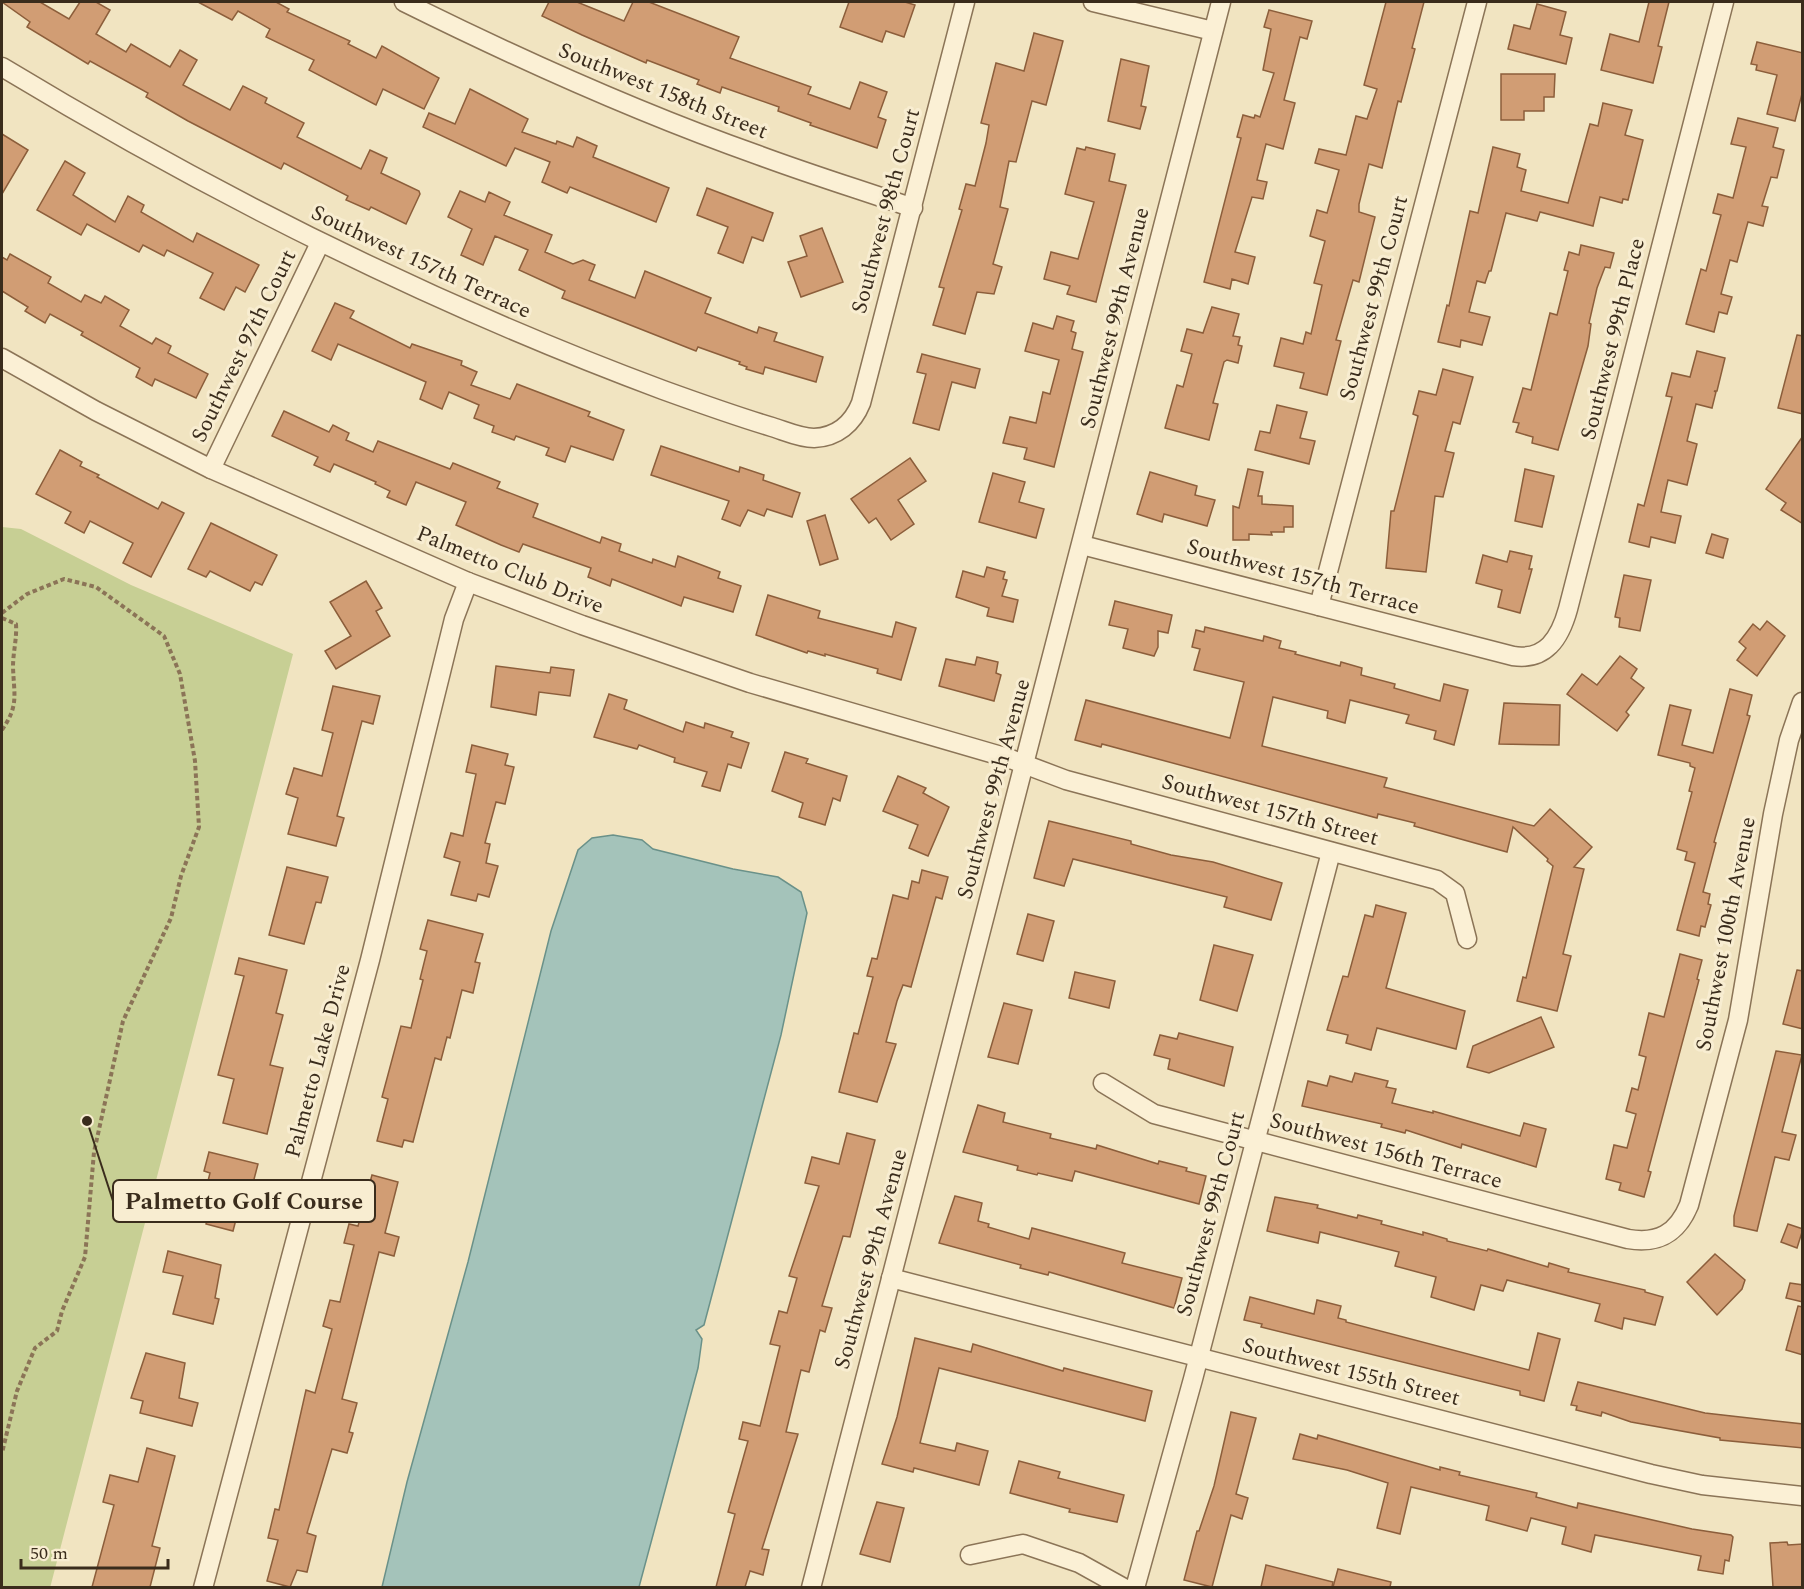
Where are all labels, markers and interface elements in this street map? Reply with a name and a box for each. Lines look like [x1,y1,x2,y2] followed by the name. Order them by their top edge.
[553,34,773,148] street label: Southwest 158th Street
[843,104,929,317] street label: Southwest 98th Court
[1331,191,1417,404] street label: Southwest 99th Court
[305,196,537,328] street label: Southwest 157th Terrace
[1072,204,1158,432] street label: Southwest 99th Avenue
[1572,235,1654,443] street label: Southwest 99th Place
[183,244,305,448] street label: Southwest 97th Court
[411,517,609,623] street label: Palmetto Club Drive
[1183,530,1423,624] street label: Southwest 157th Terrace
[949,675,1039,903] street label: Southwest 99th Avenue
[1158,765,1382,855] street label: Southwest 157th Street
[1687,814,1765,1054] street label: Southwest 100th Avenue
[276,960,360,1162] street label: Palmetto Lake Drive
[1266,1104,1506,1198] street label: Southwest 156th Terrace
[1168,1107,1254,1320] street label: Southwest 99th Court
[826,1145,916,1373] street label: Southwest 99th Avenue
[113,1180,375,1222] callout: Palmetto Golf Course
[125,1184,363,1220] text: Palmetto Golf Course
[1239,1329,1464,1415] street label: Southwest 155th Street
[21,1532,168,1570] scale bar
[30,1540,68,1567] text: 50 m

